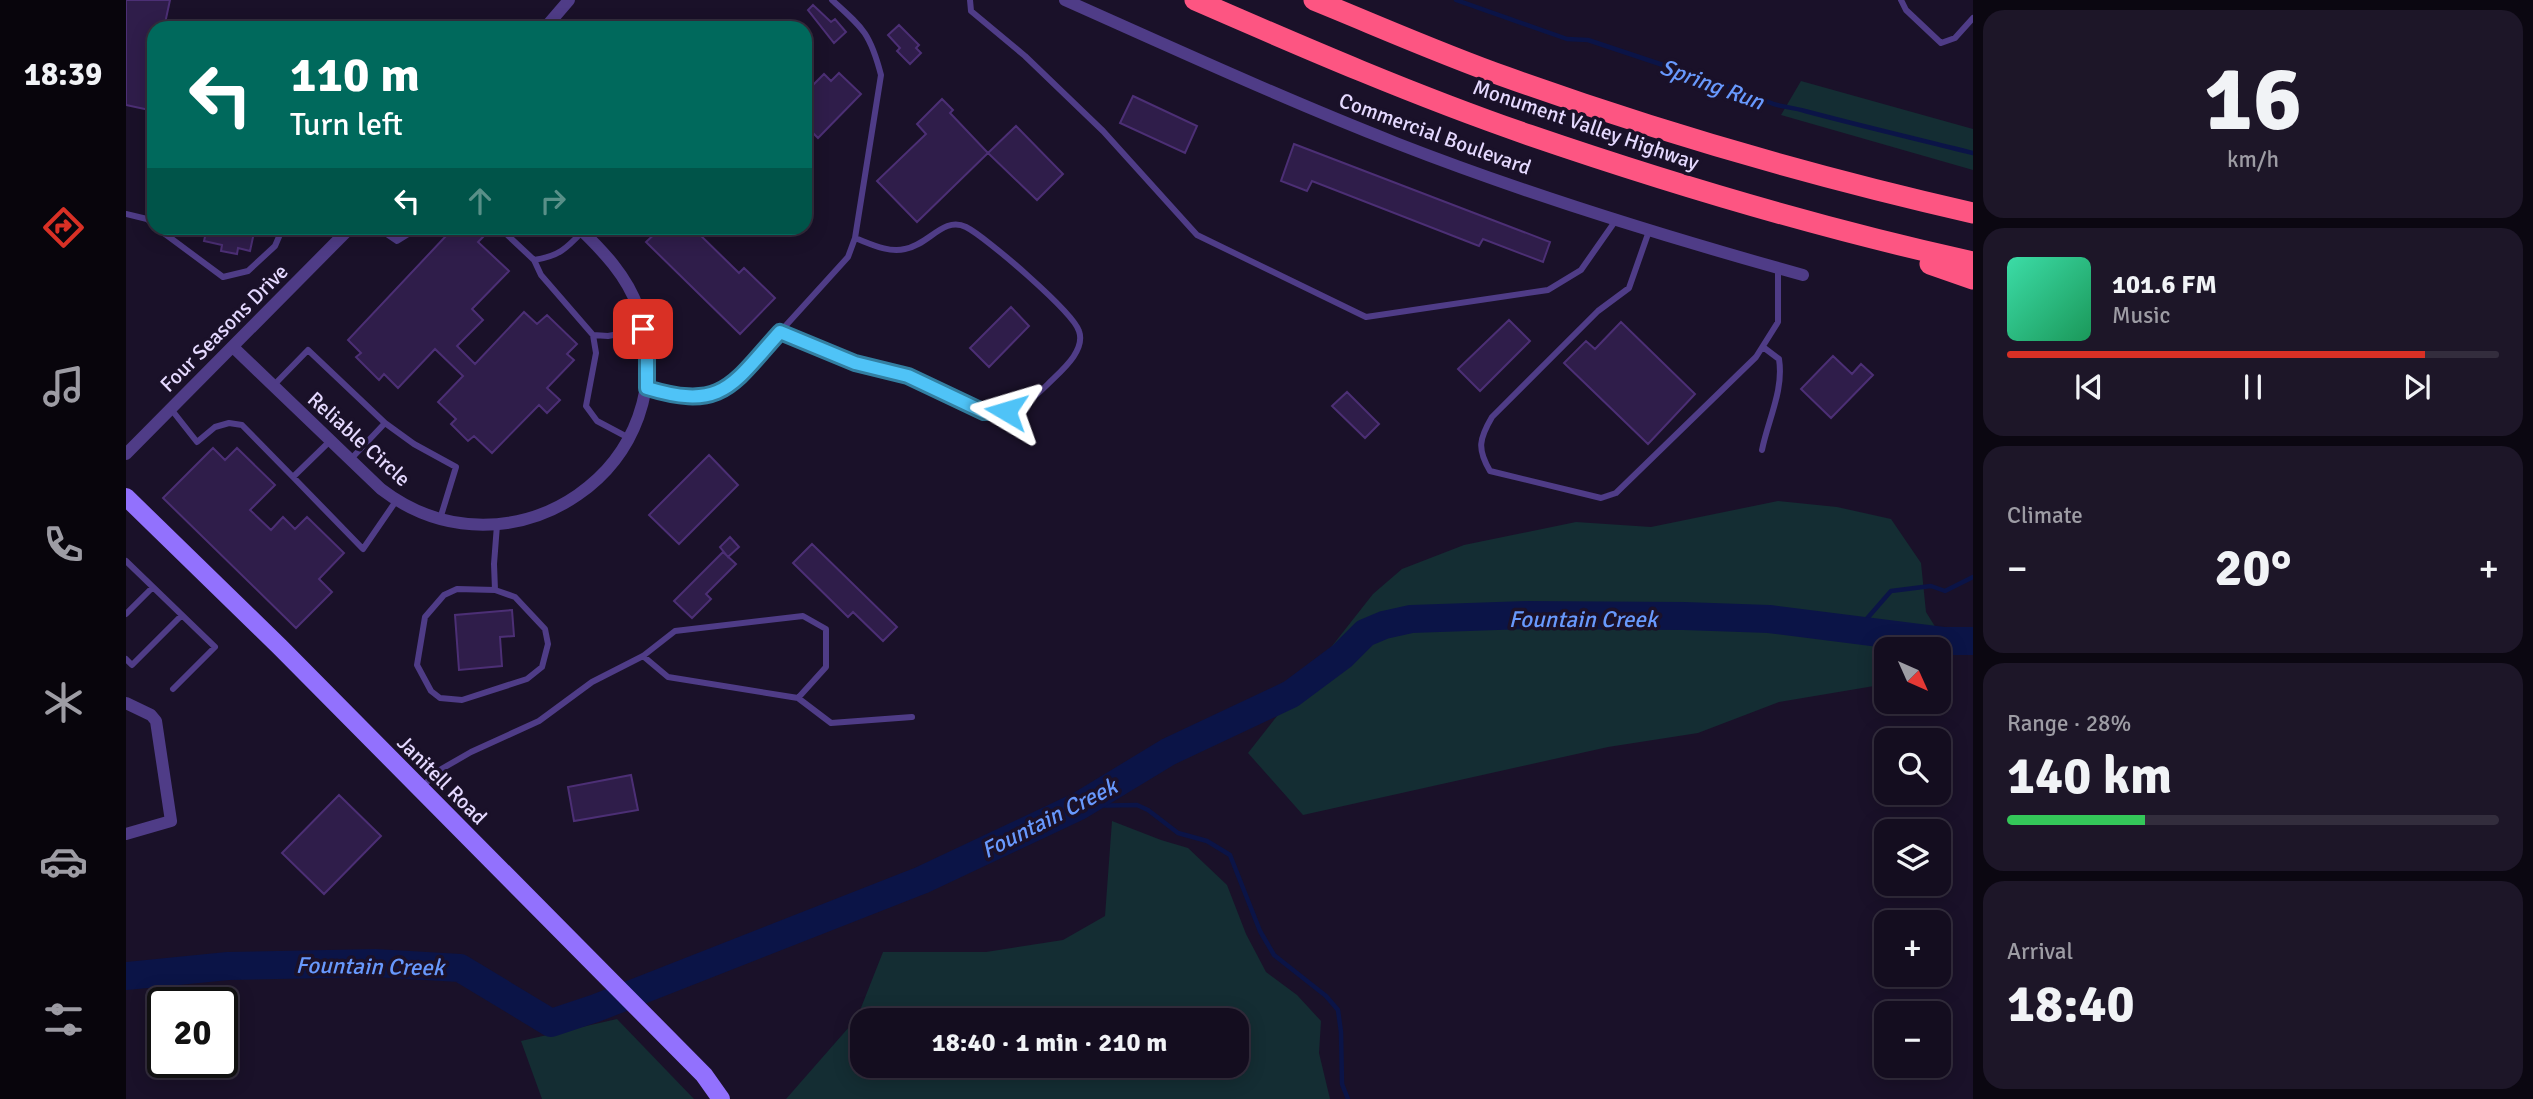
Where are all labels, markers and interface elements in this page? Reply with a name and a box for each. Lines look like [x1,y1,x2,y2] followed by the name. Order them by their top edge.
[2204,43,2302,156] text: 16
[290,45,420,105] text: 110 m
[175,49,266,140] icon: left
[1656,52,1769,117] water label: Spring Run
[24,55,102,94] text: 18:39
[1470,74,1703,176] street label: Monument Valley Highway
[1336,87,1534,181] street label: Commercial Boulevard
[290,105,403,144] text: Turn left
[2227,145,2279,174] text: km/h
[388,182,426,220] icon: left
[461,182,499,220] icon: ahead
[534,182,572,220] icon: right
[39,203,88,252] icon: directions
[155,259,293,397] street label: Four Seasons Drive
[2112,269,2217,301] text: 101.6 FM
[613,299,673,359] pin
[2112,301,2170,330] text: Music
[624,310,662,348] icon: arrive
[39,362,88,411] icon: music
[2070,368,2108,406] icon: previous
[2234,368,2272,406] icon: pause
[2398,368,2436,406] icon: next
[969,374,1043,448] position arrow
[302,386,416,492] street label: Reliable Circle
[2007,501,2083,530] text: Climate
[39,520,88,569] icon: phone
[2215,536,2291,600] text: 20°
[2007,545,2028,592] text: −
[2478,545,2499,592] text: +
[1509,605,1660,634] water label: Fountain Creek
[1874,637,1951,714] north arrow
[1874,637,1951,1078] map controls
[39,678,88,727] icon: climate
[2007,709,2131,738] text: Range · 28%
[1874,728,1951,805] button: search
[392,730,492,830] street label: Janitell Road
[2007,744,2172,808] text: 140 km
[976,771,1124,865] water label: Fountain Creek
[1874,819,1951,896] button: layers
[39,837,88,886] icon: car
[1874,910,1951,987] button: +
[2007,937,2073,966] text: Arrival
[295,951,447,982] water label: Fountain Creek
[2007,972,2135,1036] text: 18:40
[147,987,238,1078] speed limit sign: 20
[39,995,88,1044] icon: filters
[1874,1001,1951,1078] button: −
[932,1027,1167,1059] text: 18:40 · 1 min · 210 m

